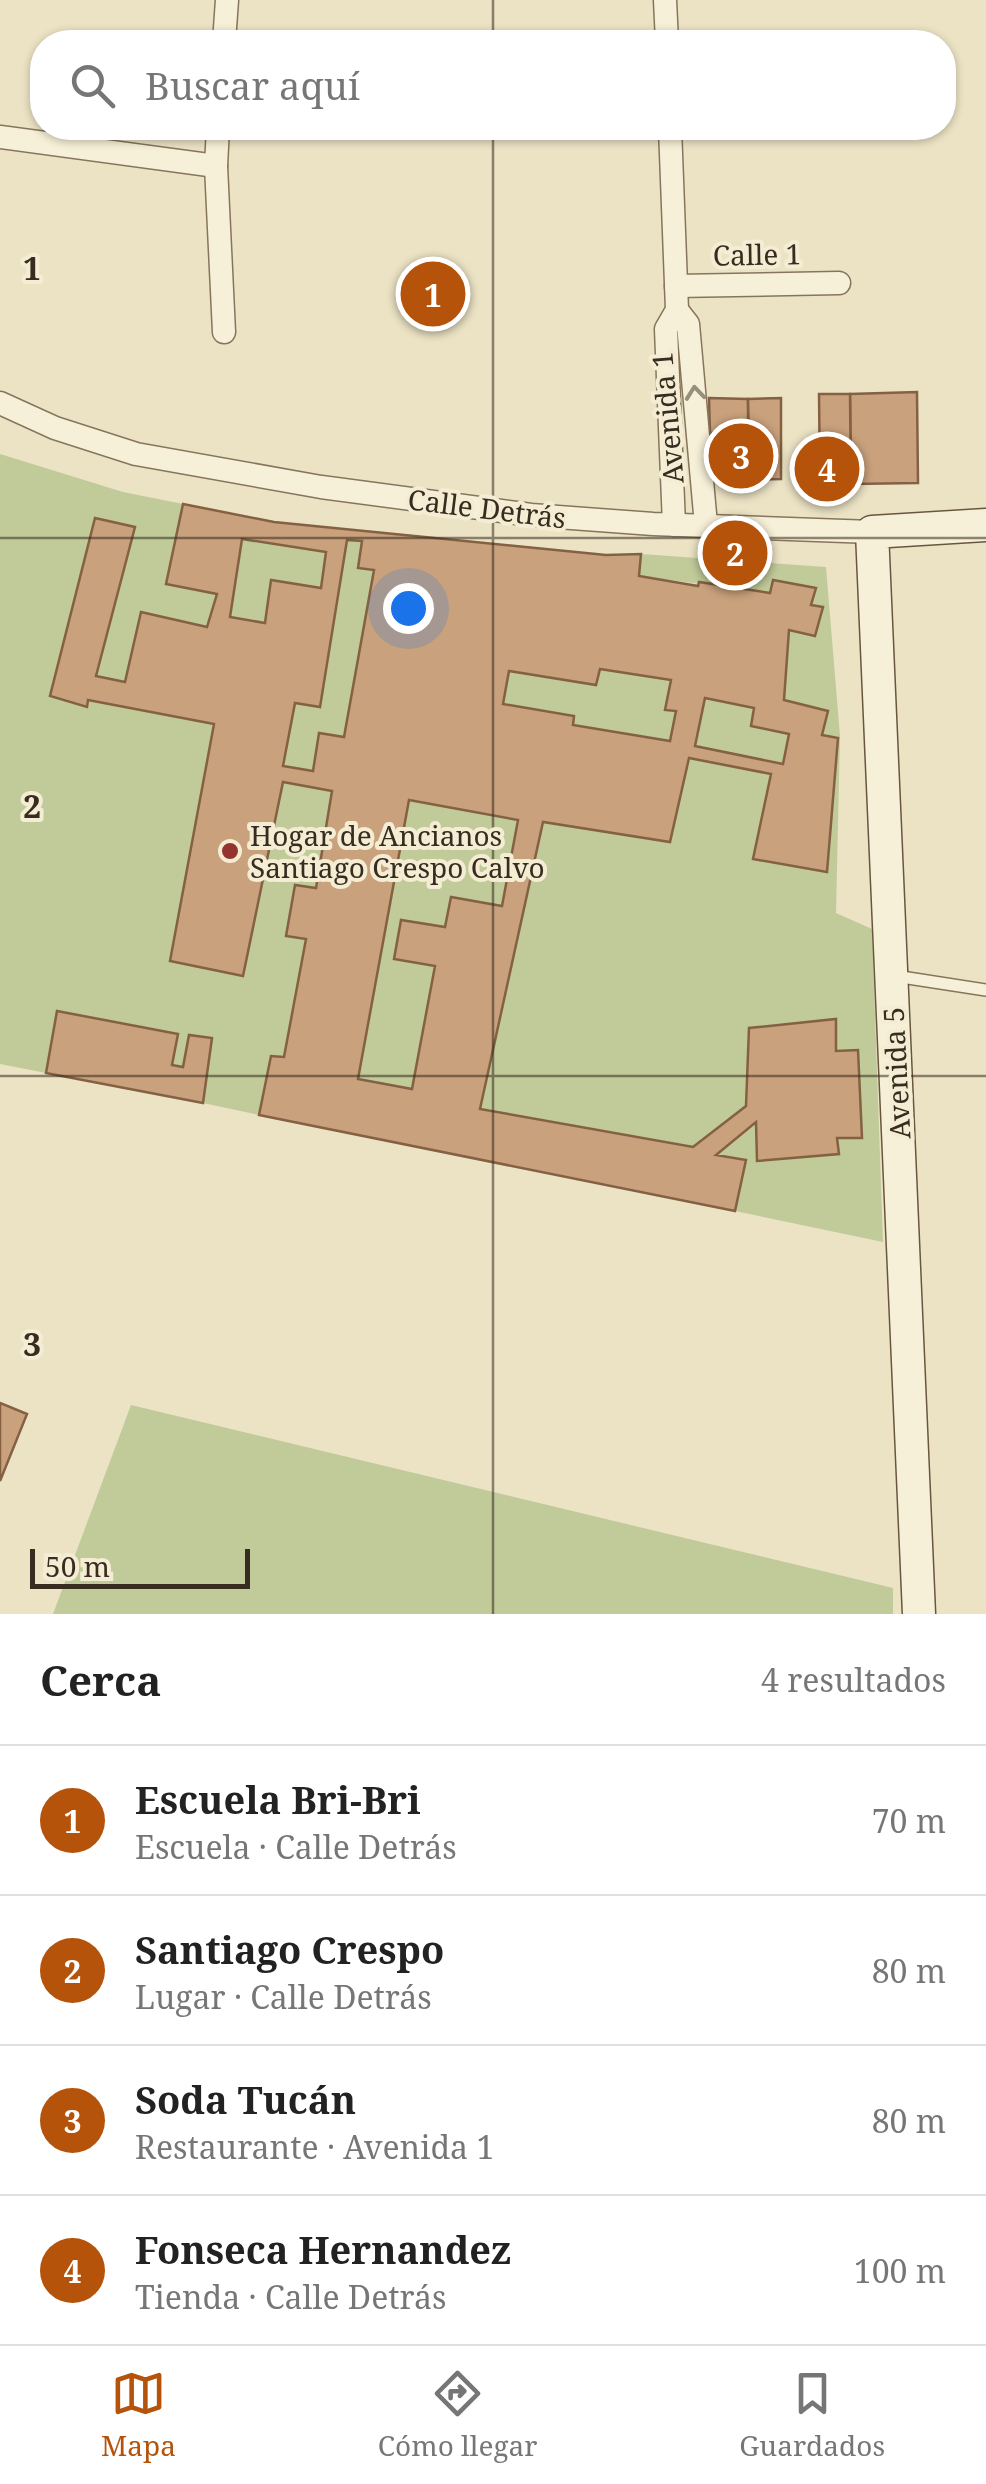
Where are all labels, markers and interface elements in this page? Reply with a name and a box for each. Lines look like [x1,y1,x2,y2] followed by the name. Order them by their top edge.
[30,30,956,140] search box
[65,58,120,113] icon: search
[145,59,360,111] text: Buscar aquí
[713,234,801,274] street label: Calle 1
[23,246,41,289] text: 1
[400,256,466,332] pin: 1
[642,351,692,485] street label: Avenida 1
[685,385,707,401] one-way arrow
[708,418,774,494] pin: 3
[794,432,860,506] pin: 4
[406,479,568,537] street label: Calle Detrás
[702,516,768,590] pin: 2
[383,583,434,634] your location
[23,784,41,827] text: 2
[250,816,545,886] place label: Hogar de Ancianos Santiago Crespo Calvo
[219,840,241,862] marker: Hogar de Ancianos Santiago Crespo Calvo
[874,1006,918,1140] street label: Avenida 5
[23,1322,41,1365] text: 3
[30,1544,250,1588] scale bar
[45,1547,110,1585] text: 50 m
[40,1651,161,1708] text: Cerca
[761,1658,946,1701] text: 4 resultados
[135,1773,421,1825] text: Escuela Bri-Bri
[63,1799,82,1842] text: 1
[872,1799,946,1842] text: 70 m
[135,1825,457,1868] text: Escuela · Calle Detrás
[135,1923,444,1975] text: Santiago Crespo
[63,1949,82,1992] text: 2
[872,1949,946,1992] text: 80 m
[135,1975,432,2018] text: Lugar · Calle Detrás
[135,2073,356,2125] text: Soda Tucán
[63,2099,82,2142] text: 3
[872,2099,946,2142] text: 80 m
[135,2125,494,2168] text: Restaurante · Avenida 1
[135,2223,511,2275] text: Fonseca Hernandez
[63,2249,82,2292] text: 4
[854,2249,946,2292] text: 100 m
[135,2275,446,2318] text: Tienda · Calle Detrás
[101,2366,176,2464] tab: Mapa
[378,2366,537,2464] tab: Cómo llegar
[739,2366,885,2464] tab: Guardados

